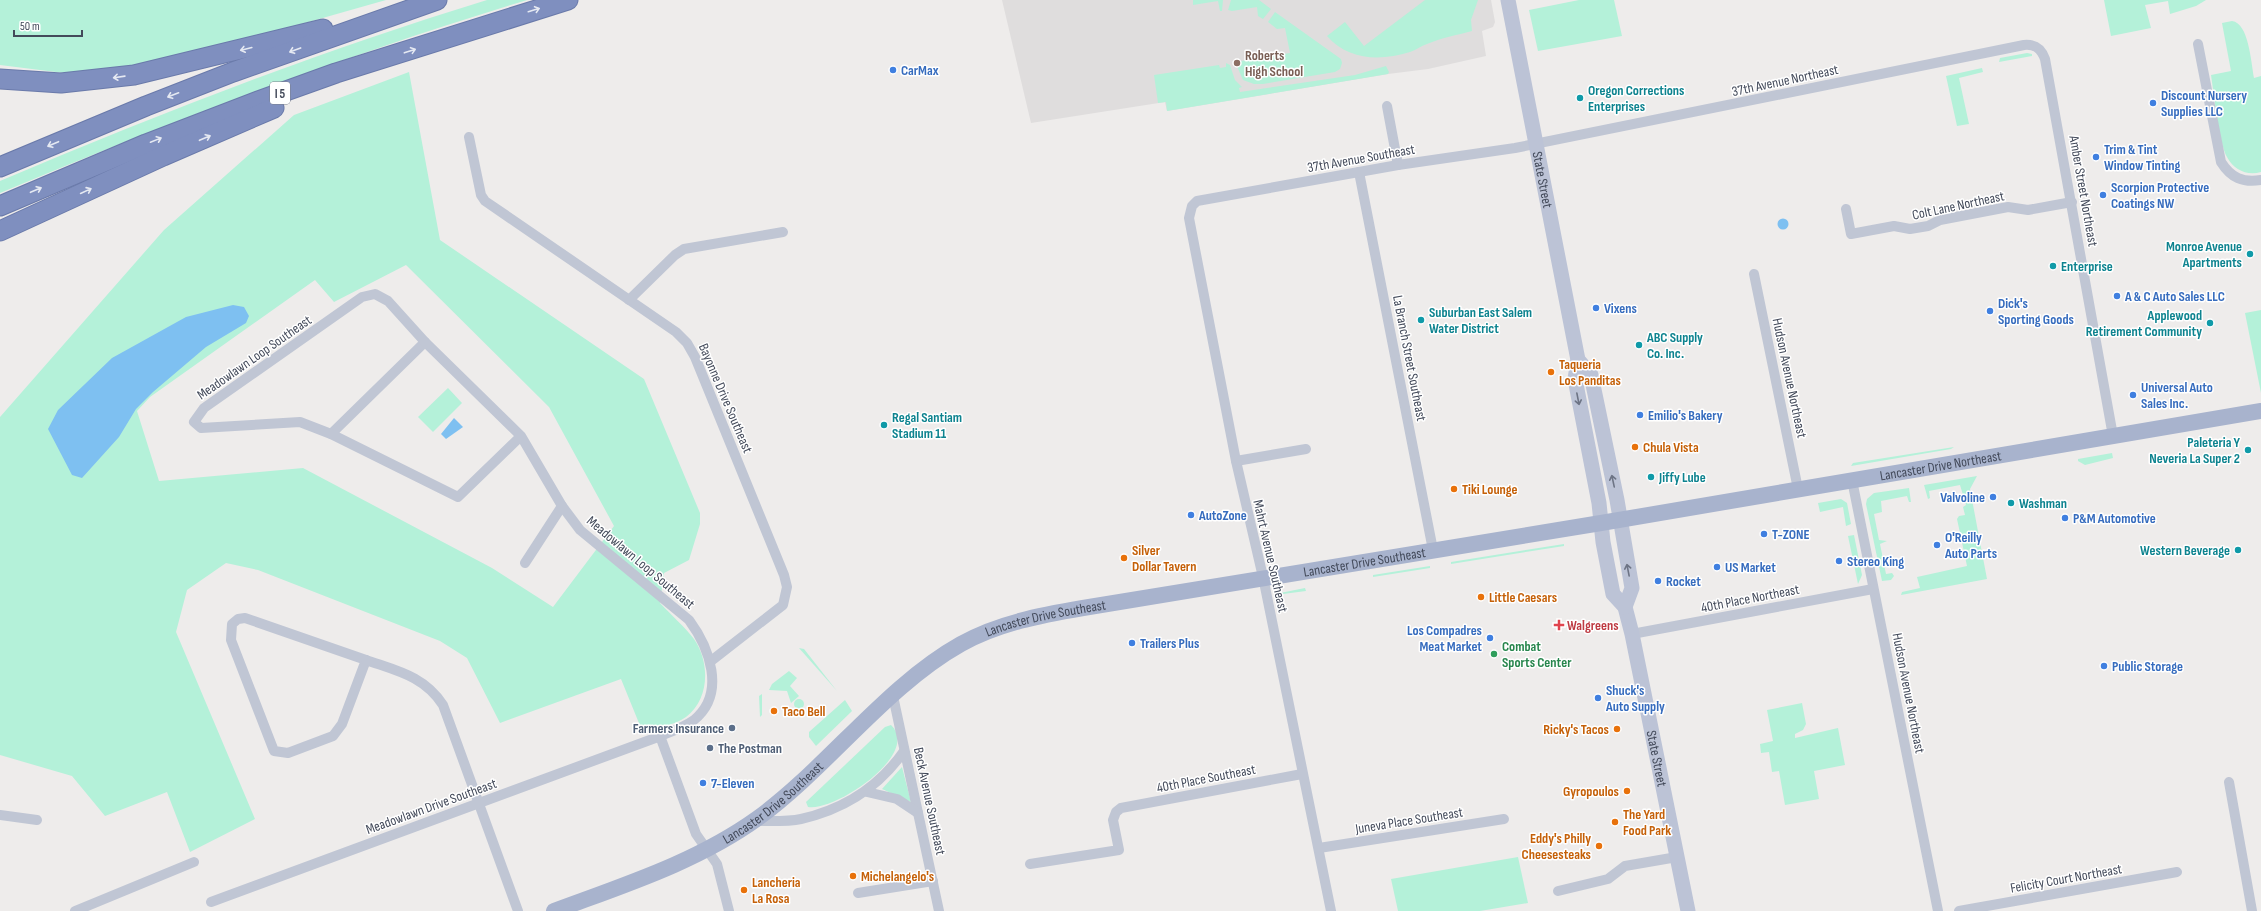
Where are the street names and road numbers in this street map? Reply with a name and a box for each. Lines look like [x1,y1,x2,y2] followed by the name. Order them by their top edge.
[1730,61,1840,100] street label: 37th Avenue Northeast
[270,82,290,104] road number: I 5
[2065,133,2102,248] street label: Amber Street Northeast
[1306,141,1416,176] street label: 37th Avenue Southeast
[1529,150,1556,209] street label: State Street
[1911,187,2006,224] street label: Colt Lane Northeast
[1389,294,1430,423] street label: La Branch Street Southeast
[194,312,315,403] street label: Meadowlawn Loop Southeast
[1769,317,1811,440] street label: Hudson Avenue Northeast
[695,341,756,456] street label: Bayonne Drive Southeast
[1878,447,2003,485] street label: Lancaster Drive Northeast
[1249,498,1292,614] street label: Mahrt Avenue Southeast
[583,512,698,613] street label: Meadowlawn Loop Southeast
[1302,544,1427,581] street label: Lancaster Drive Southeast
[1700,581,1801,616] street label: 40th Place Northeast
[983,596,1107,641] street label: Lancaster Drive Southeast
[1889,632,1928,755] street label: Hudson Avenue Northeast
[1643,729,1671,788] street label: State Street
[910,746,949,857] street label: Beck Avenue Southeast
[720,758,827,848] street label: Lancaster Drive Southeast
[1155,761,1257,796] street label: 40th Place Southeast
[364,775,499,838] street label: Meadowlawn Drive Southeast
[1353,804,1464,838] street label: Juneva Place Southeast
[2009,860,2123,897] street label: Felicity Court Northeast

